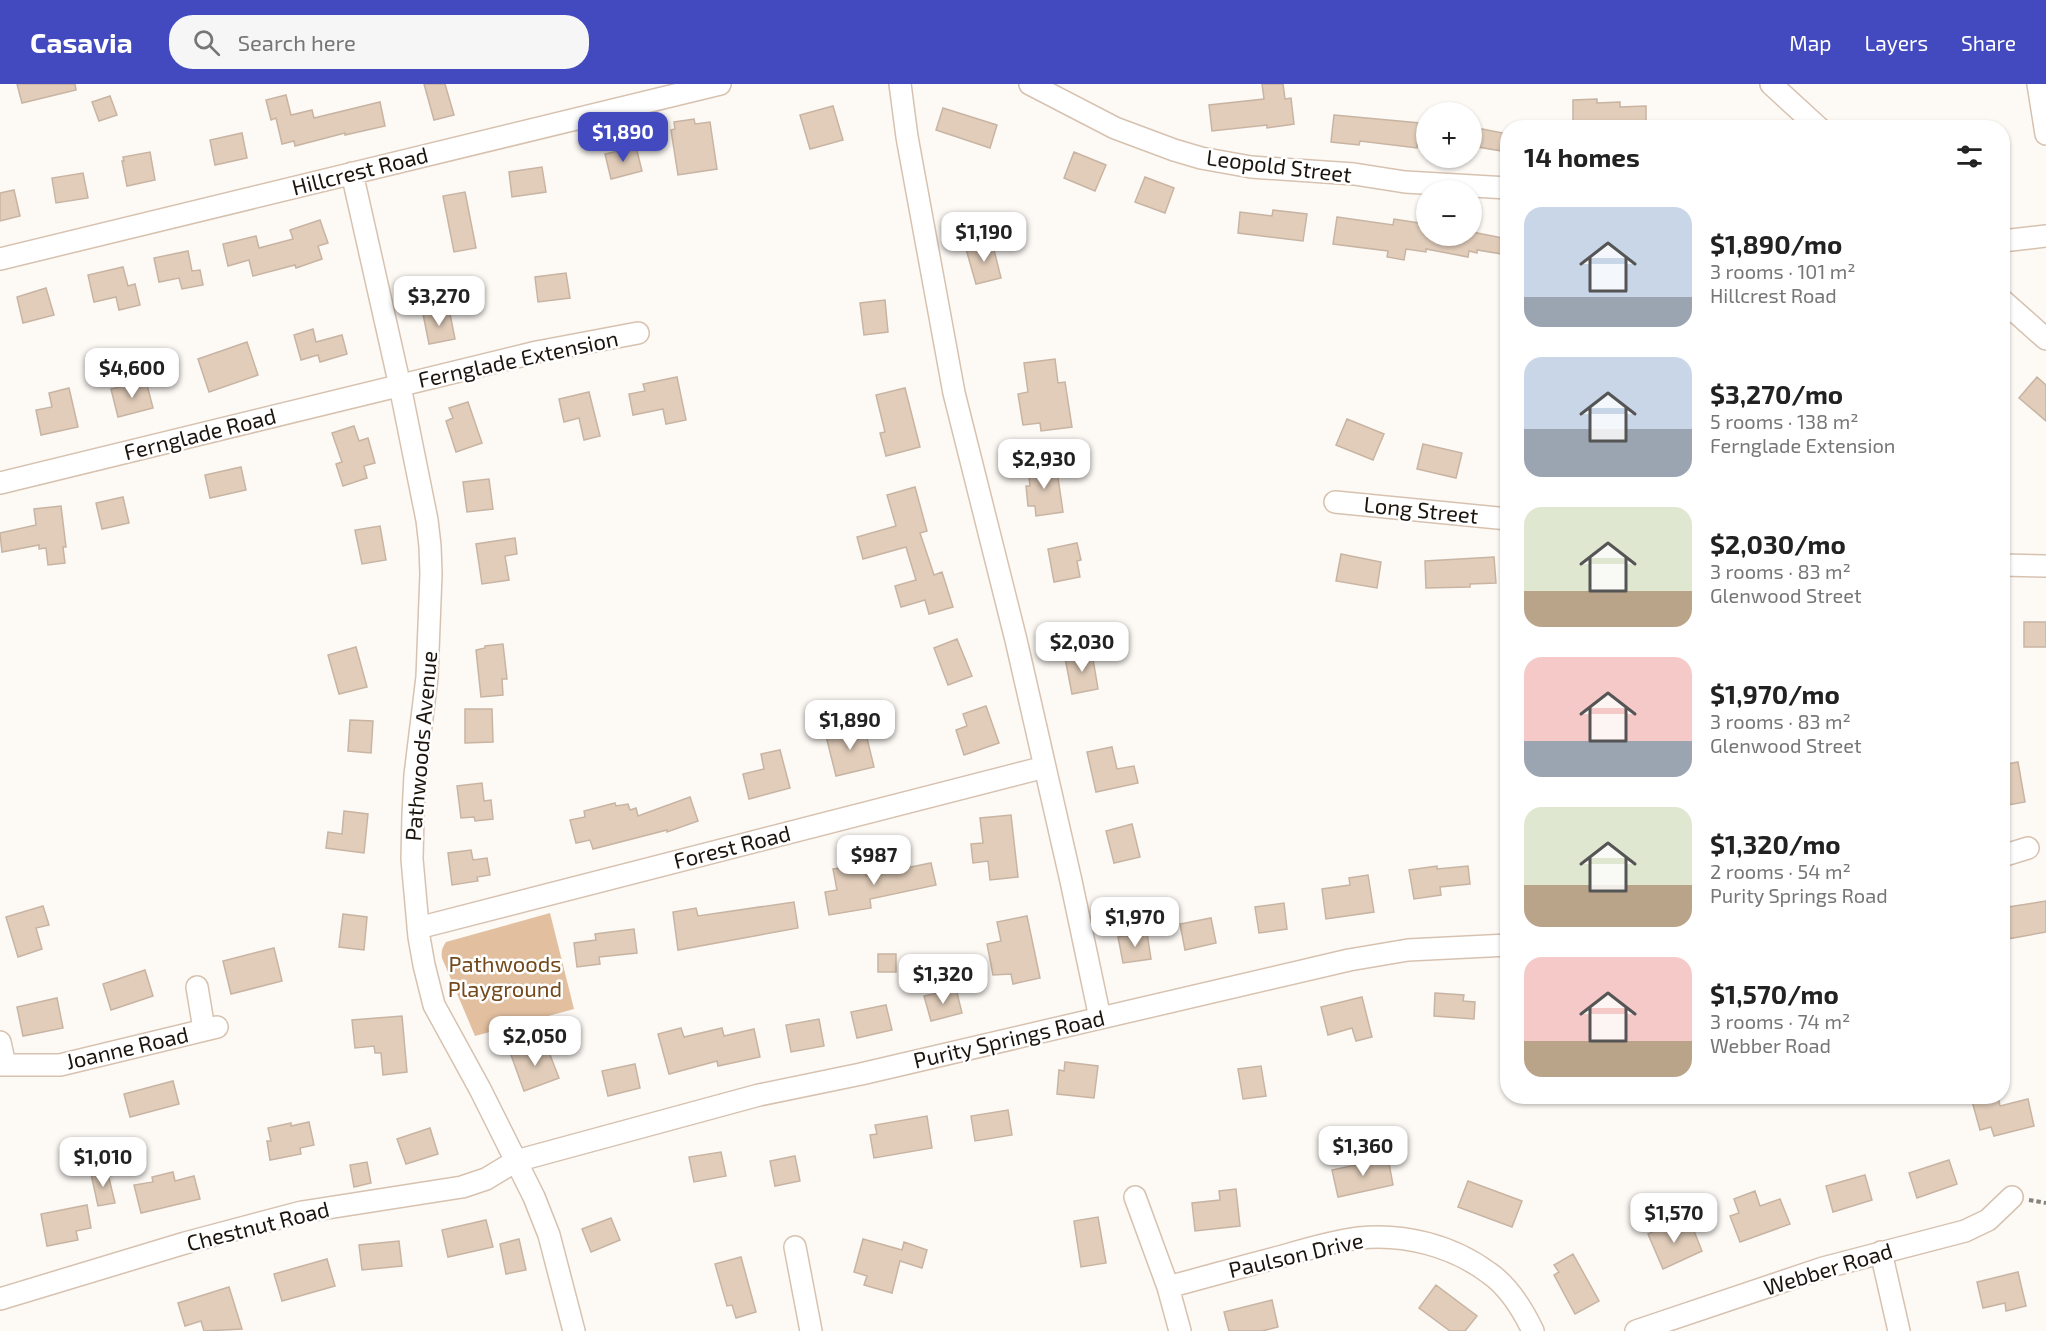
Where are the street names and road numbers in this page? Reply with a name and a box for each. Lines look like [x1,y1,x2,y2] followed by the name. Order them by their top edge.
[289,141,431,200] street label: Hillcrest Road
[1205,143,1353,187] street label: Leopold Street
[415,324,620,392] street label: Fernglade Extension
[121,402,278,464] street label: Fernglade Road
[1363,490,1480,528] street label: Long Street
[399,650,441,842] street label: Pathwoods Avenue
[671,819,793,873] street label: Forest Road
[911,1003,1107,1073] street label: Purity Springs Road
[63,1020,191,1074] street label: Joanne Road
[184,1195,332,1255] street label: Chestnut Road
[1226,1226,1366,1282] street label: Paulson Drive
[1760,1236,1895,1300] street label: Webber Road

